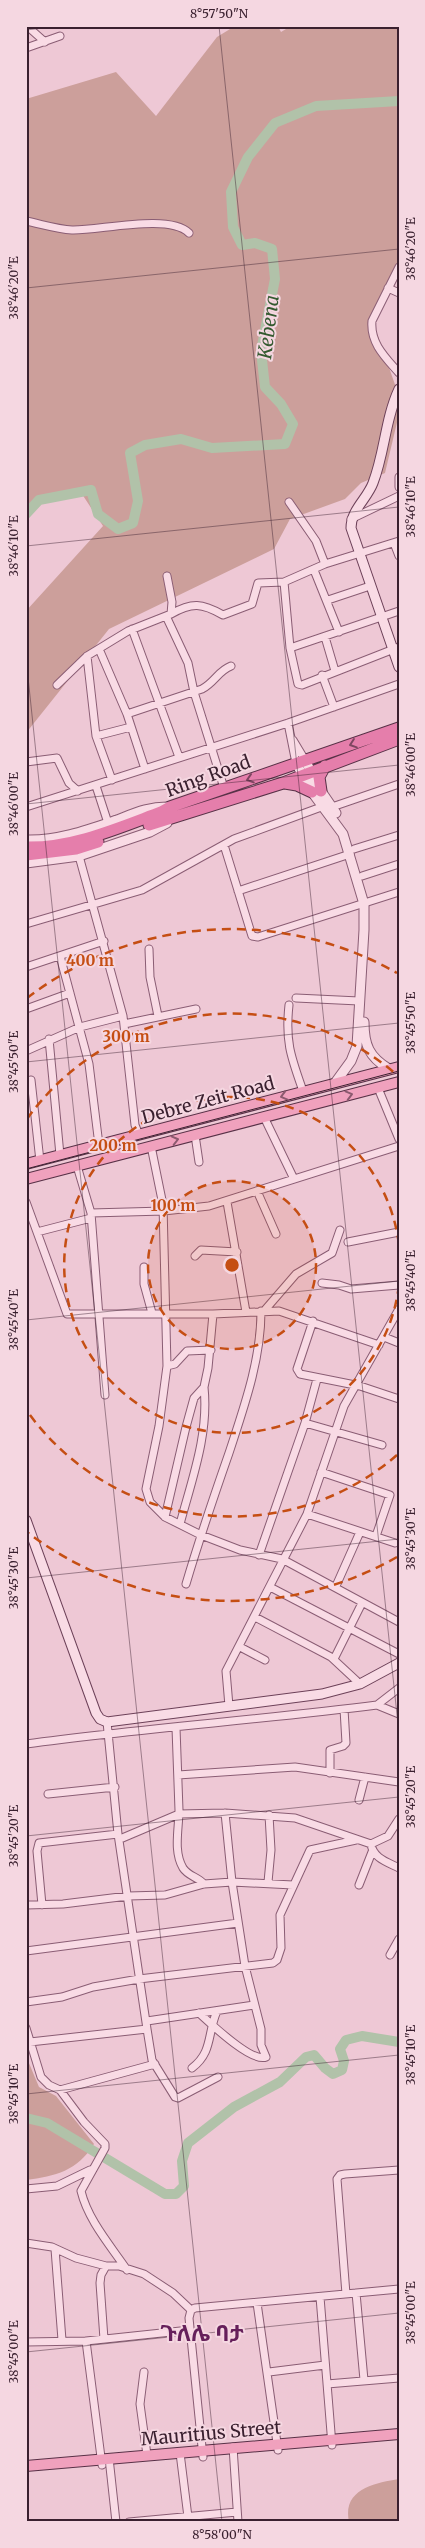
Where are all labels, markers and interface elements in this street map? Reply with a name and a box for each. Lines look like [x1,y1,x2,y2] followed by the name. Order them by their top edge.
[190,6,249,21] text: 8°57'50"N
[403,217,418,281] text: 38°46'20"E
[6,256,21,320] text: 38°46'20"E
[252,294,284,361] water label: Kebena
[403,476,418,538] text: 38°46'10"E
[6,515,21,577] text: 38°46'10"E
[403,733,418,797] text: 38°46'00"E
[349,738,357,748] one-way arrow
[162,750,254,802] street label: Ring Road
[6,772,21,836] text: 38°46'00"E
[247,774,255,784] one-way arrow
[66,951,114,970] text: 400 m
[403,992,418,1054] text: 38°45'50"E
[102,1027,150,1046] text: 300 m
[6,1031,21,1093] text: 38°45'50"E
[139,1071,277,1129] street label: Debre Zeit Road
[345,1090,354,1101] one-way arrow
[280,1091,288,1101] one-way arrow
[171,1135,180,1146] one-way arrow
[89,1136,137,1155] text: 200 m
[151,1196,195,1215] text: 100 m
[403,1250,418,1312] text: 38°45'40"E
[223,1256,241,1274] centre of rings
[6,1289,21,1351] text: 38°45'40"E
[403,1507,418,1570] text: 38°45'30"E
[6,1546,21,1609] text: 38°45'30"E
[403,1765,418,1828] text: 38°45'20"E
[6,1804,21,1867] text: 38°45'20"E
[403,2024,418,2085] text: 38°45'10"E
[6,2063,21,2124] text: 38°45'10"E
[403,2281,418,2345] text: 38°45'00"E
[160,2319,244,2347] district label: ጉለሌ ባታ
[6,2320,21,2384] text: 38°45'00"E
[140,2415,282,2451] street label: Mauritius Street
[192,2527,253,2542] text: 8°58'00"N

